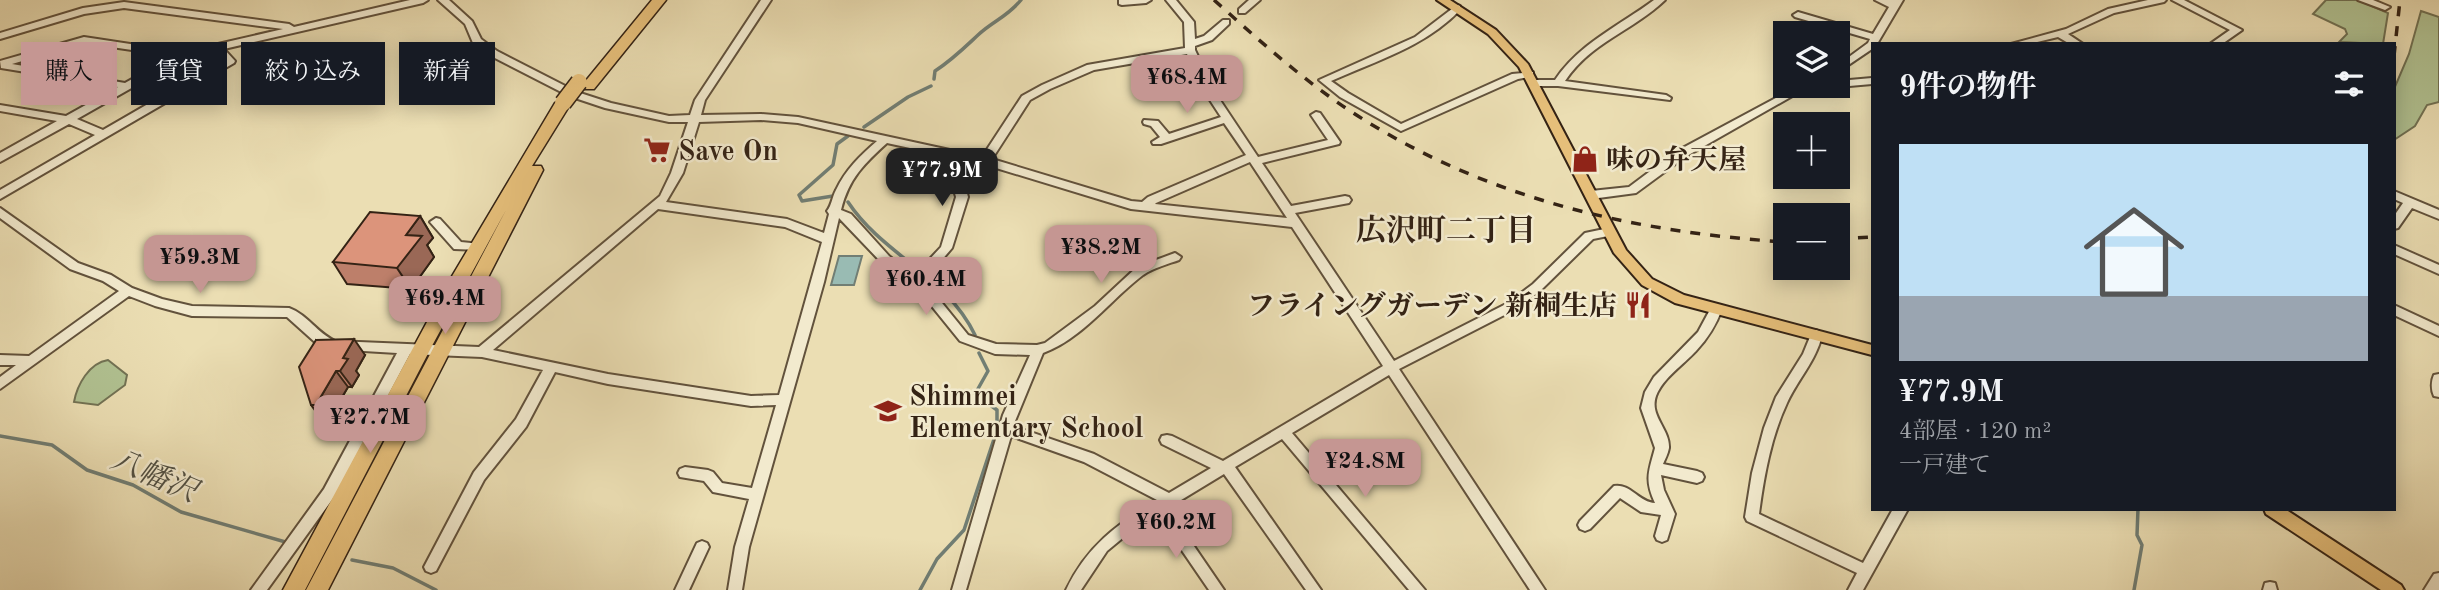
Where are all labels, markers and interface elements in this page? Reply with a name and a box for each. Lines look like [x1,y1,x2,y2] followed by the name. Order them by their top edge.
[1773,21,1850,280] map controls
[1773,21,1850,98] button: layers
[21,42,117,105] chip: 購入
[131,42,227,105] chip: 賃貸
[241,42,385,105] chip: 絞り込み
[399,42,495,105] chip: 新着
[1130,55,1244,115] pin: ¥68.4M
[2330,65,2368,103] icon: filters
[1147,66,1227,89] text: ¥68.4M
[1899,73,2036,103] text: 9件の物件
[1773,112,1850,189] button: +
[642,135,672,165] supermarket icon: Save On
[678,139,778,167] place label: Save On
[1570,144,1600,174] shop icon: 味の弁天屋
[1606,145,1746,176] place label: 味の弁天屋
[885,148,999,208] pin: ¥77.9M
[902,159,982,182] text: ¥77.9M
[2071,189,2197,315] icon: home
[1773,203,1850,280] button: −
[1356,214,1536,247] district label: 広沢町二丁目
[1044,226,1158,285] pin: ¥38.2M
[143,236,257,295] pin: ¥59.3M
[1061,236,1141,259] text: ¥38.2M
[160,246,240,269] text: ¥59.3M
[869,258,983,317] pin: ¥60.4M
[886,268,966,291] text: ¥60.4M
[388,276,502,336] pin: ¥69.4M
[405,287,485,310] text: ¥69.4M
[1623,290,1653,320] restaurant icon: フライングガーデン 新桐生店
[1247,291,1617,322] place label: フライングガーデン 新桐生店
[1899,378,2004,408] text: ¥77.9M
[909,384,1144,444] place label: Shimmei Elementary School
[313,396,427,455] pin: ¥27.7M
[873,396,903,426] school or university icon: Shimmei Elementary School
[330,406,410,429] text: ¥27.7M
[1899,420,2051,443] text: 4部屋 · 120 m²
[1308,440,1422,499] pin: ¥24.8M
[106,443,205,510] water label: 八幡沢
[1325,450,1405,473] text: ¥24.8M
[1899,454,1991,477] text: 一戸建て
[1119,500,1233,560] pin: ¥60.2M
[1136,511,1216,534] text: ¥60.2M

